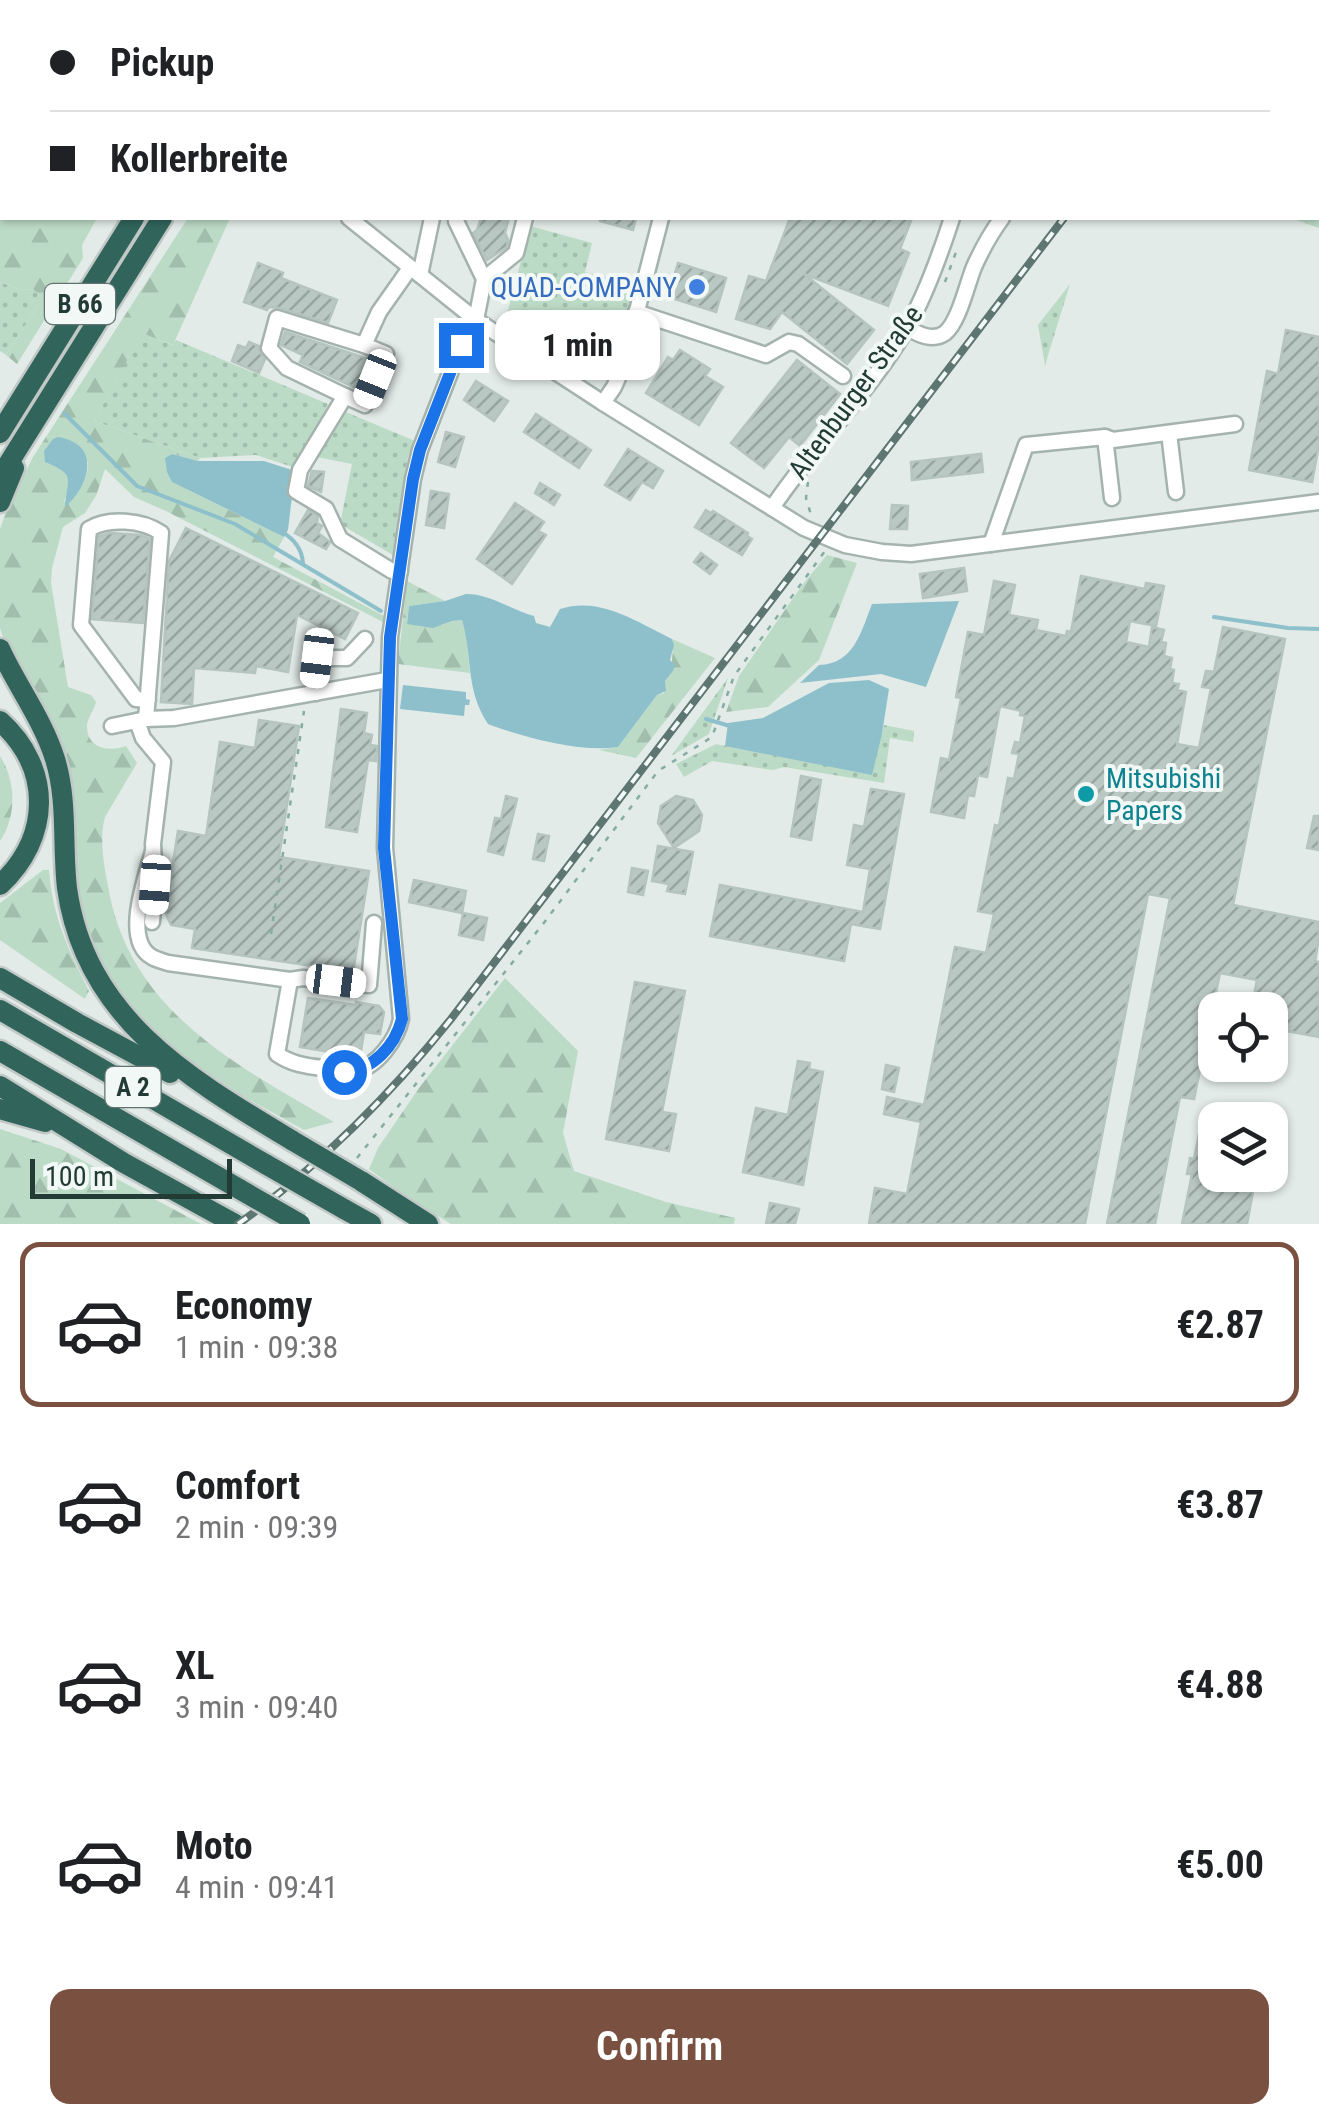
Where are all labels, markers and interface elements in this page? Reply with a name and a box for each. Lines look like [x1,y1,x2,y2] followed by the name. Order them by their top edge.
[110,41,214,85] text: Pickup
[110,137,288,181] text: Kollerbreite
[490,271,677,304] place label: QUAD-COMPANY
[686,276,708,298] marker: QUAD-COMPANY
[45,284,115,324] road number: B 66
[781,299,930,486] street label: Altenburger Straße
[496,310,661,380] callout: 1 min
[439,323,484,368] route end
[542,326,613,364] text: 1 min
[350,346,400,412] car
[298,626,336,690] car
[1106,762,1221,827] place label: Mitsubishi Papers
[1075,783,1097,805] marker: Mitsubishi Papers
[138,854,172,916] car
[304,962,368,1000] car
[1198,992,1288,1192] map controls
[1198,992,1288,1082] button: locate
[322,1050,367,1095] route start
[106,1067,160,1107] road number: A 2
[1198,1102,1288,1192] button: layers
[30,1154,232,1198] scale bar
[45,1160,114,1193] text: 100 m
[55,1280,145,1370] icon: car
[175,1284,312,1328] text: Economy
[1176,1303,1264,1347] text: €2.87
[175,1328,338,1366] text: 1 min · 09:38
[55,1460,145,1550] icon: car
[175,1464,300,1508] text: Comfort
[1176,1483,1264,1527] text: €3.87
[175,1508,338,1546] text: 2 min · 09:39
[55,1640,145,1730] icon: car
[175,1644,214,1688] text: XL
[1176,1663,1264,1707] text: €4.88
[175,1688,338,1726] text: 3 min · 09:40
[55,1820,145,1910] icon: car
[175,1824,253,1868] text: Moto
[1176,1843,1264,1887] text: €5.00
[175,1868,338,1906] text: 4 min · 09:41
[50,1989,1269,2104] button: Confirm

